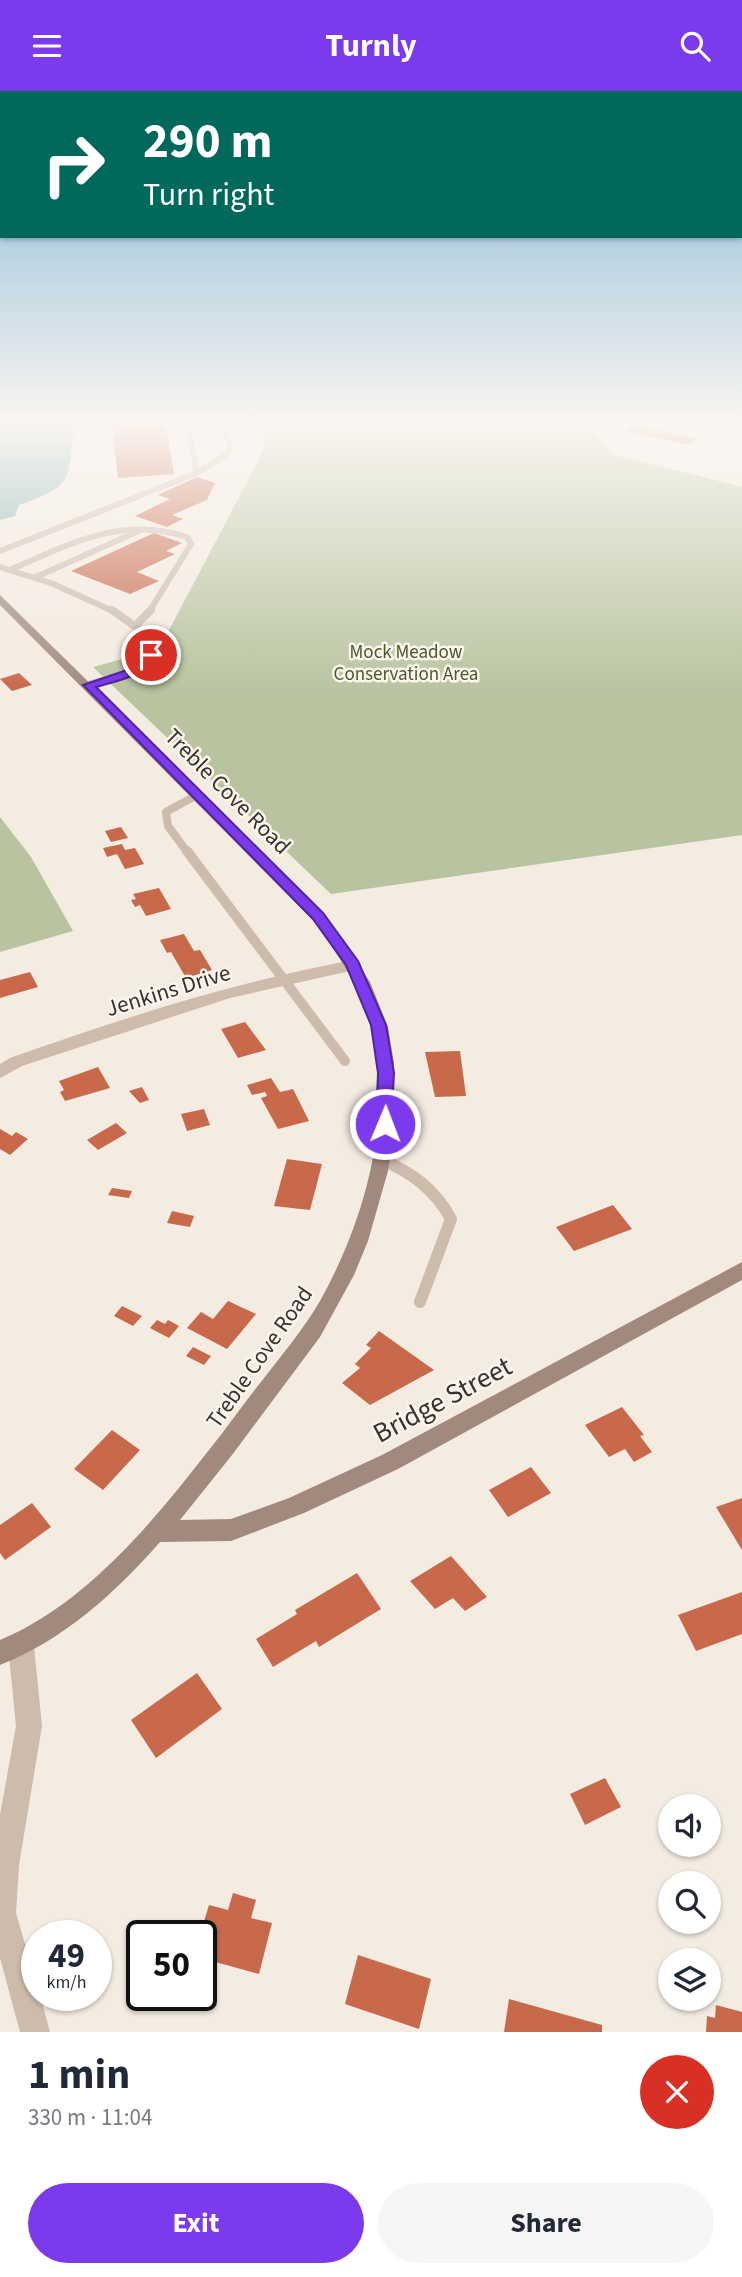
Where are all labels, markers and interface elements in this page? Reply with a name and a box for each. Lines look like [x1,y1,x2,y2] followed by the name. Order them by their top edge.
[325,23,417,69] text: Turnly
[28,27,66,65] icon: menu
[676,27,714,65] icon: search
[143,107,272,177] text: 290 m
[28,119,119,210] icon: right
[143,172,274,218] text: Turn right
[121,625,181,685] pin
[132,636,170,674] icon: arrive
[334,639,478,688] park label: Mock Meadow Conservation Area
[157,721,298,862] street label: Treble Cove Road
[102,956,235,1025] street label: Jenkins Drive
[348,1087,422,1161] position arrow
[198,1280,321,1435] street label: Treble Cove Road
[366,1346,519,1453] street label: Bridge Street
[658,1794,721,2011] map controls
[658,1794,721,1857] button: sound
[658,1871,721,1934] button: search
[126,1920,217,2011] speed limit sign: 50
[48,1931,85,1981] text: 49
[658,1948,721,2011] button: layers
[47,1970,86,1995] text: km/h
[28,2045,130,2105] text: 1 min
[640,2055,714,2129] button: close
[28,2101,152,2134] text: 330 m · 11:04
[28,2183,364,2263] button: Exit
[378,2183,714,2263] button: Share

